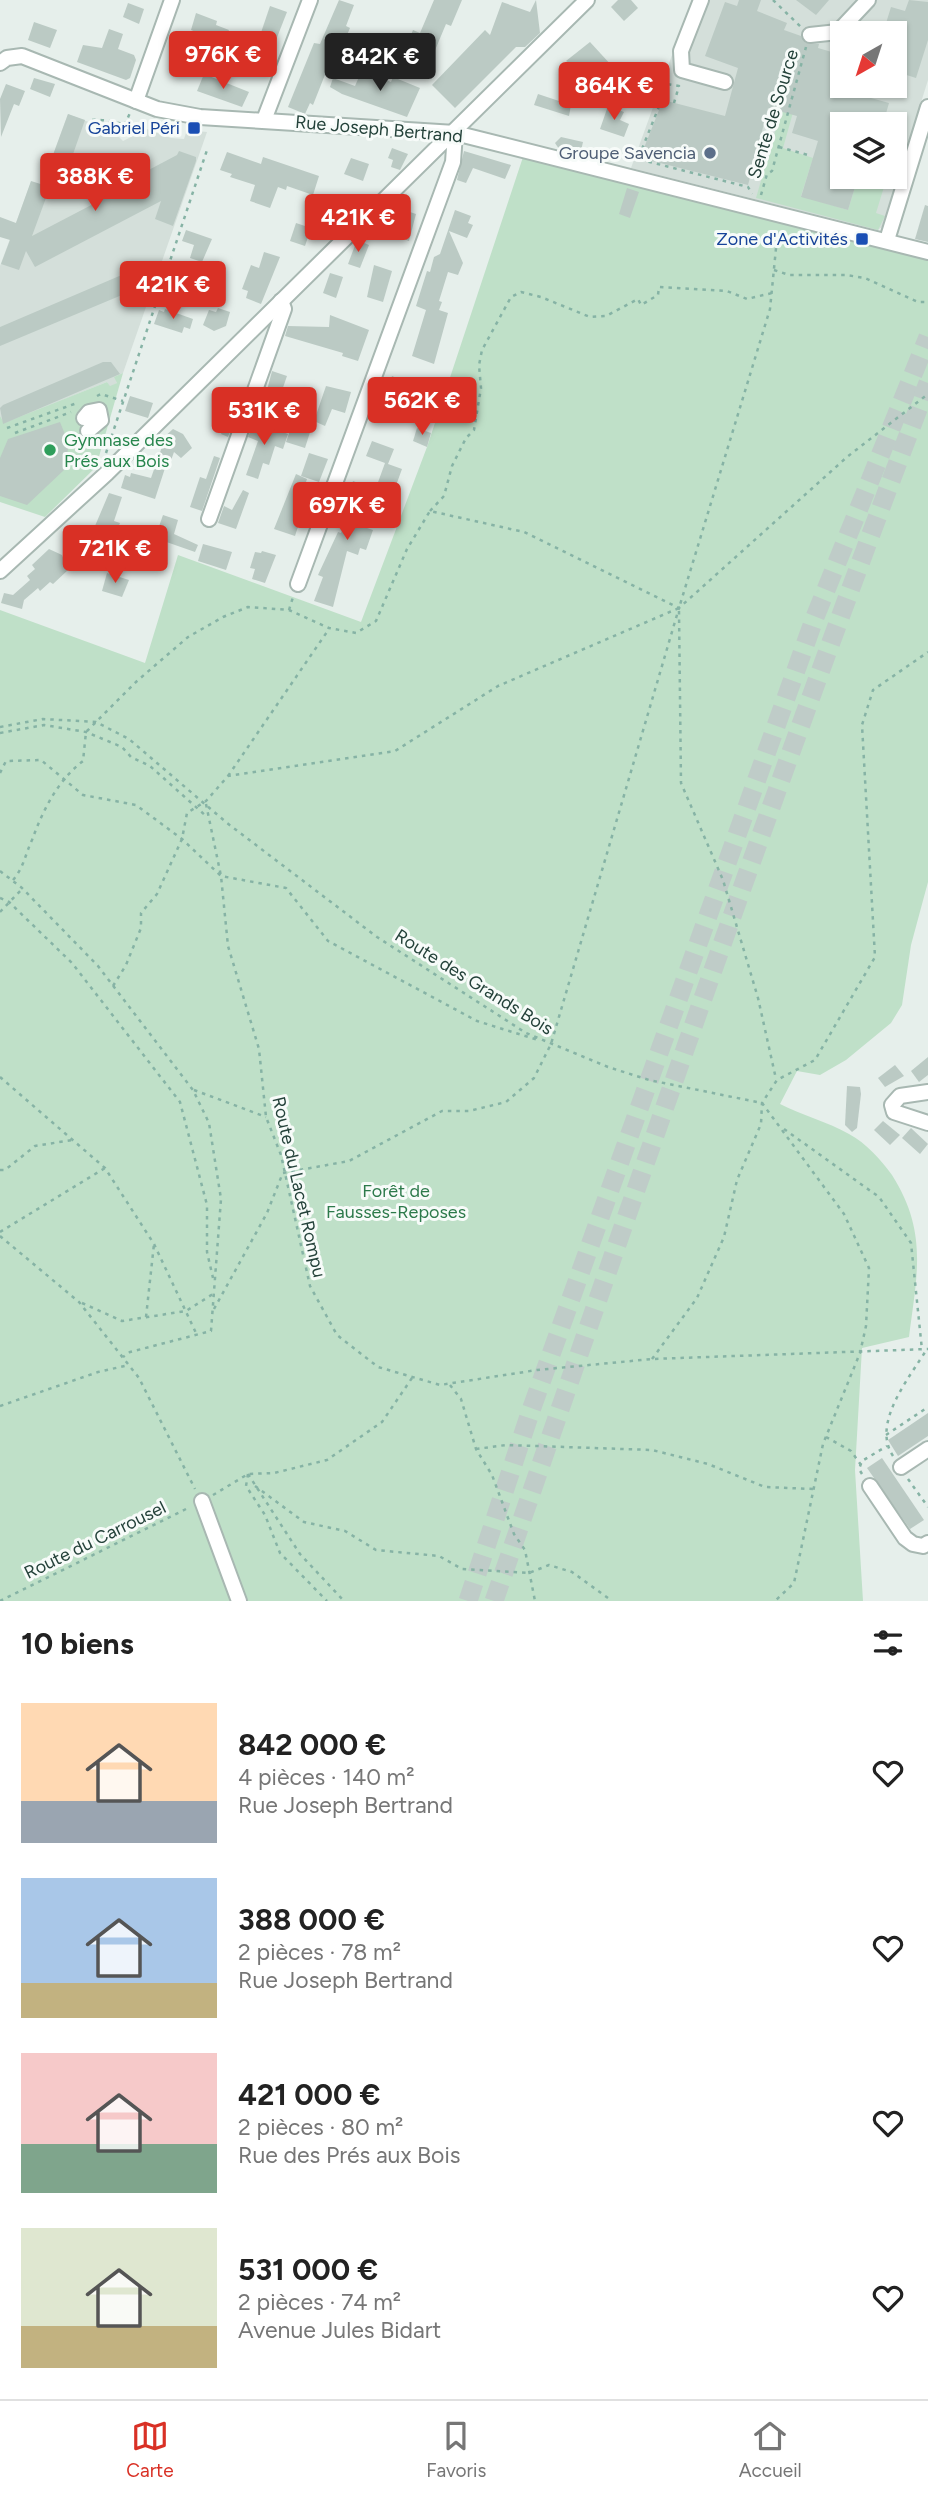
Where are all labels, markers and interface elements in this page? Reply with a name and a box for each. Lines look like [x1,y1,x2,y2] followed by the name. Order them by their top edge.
[830,21,906,98] north arrow
[830,21,907,189] map controls
[166,32,280,91] pin: 976K €
[323,34,437,93] pin: 842K €
[185,40,261,68] text: 976K €
[341,42,419,70] text: 842K €
[743,47,803,181] street label: Sente de Source
[557,62,671,122] pin: 864K €
[575,71,653,99] text: 864K €
[294,111,464,147] street label: Rue Joseph Bertrand
[830,112,907,189] button: layers
[88,117,180,139] place label: Gabriel Péri
[186,120,202,136] marker: Gabriel Péri
[559,142,696,164] place label: Groupe Savencia
[702,145,718,161] marker: Groupe Savencia
[38,154,152,213] pin: 388K €
[56,162,134,190] text: 388K €
[301,194,415,254] pin: 421K €
[321,203,395,231] text: 421K €
[716,228,848,250] place label: Zone d'Activités
[854,231,870,247] marker: Zone d'Activités
[116,262,230,321] pin: 421K €
[136,270,210,298] text: 421K €
[365,378,479,437] pin: 562K €
[384,386,460,414] text: 562K €
[207,388,321,447] pin: 531K €
[228,396,300,424] text: 531K €
[64,429,173,472] place label: Gymnase des Prés aux Bois
[42,442,58,458] marker: Gymnase des Prés aux Bois
[290,482,404,542] pin: 697K €
[309,491,385,519] text: 697K €
[58,526,172,585] pin: 721K €
[79,534,151,562] text: 721K €
[391,924,557,1040] street label: Route des Grands Bois
[267,1094,331,1280] street label: Route du Lacet Rompu
[326,1180,466,1223] park label: Forêt de Fausses-Reposes
[21,1496,169,1584] street label: Route du Carrousel
[869,1624,907,1662] icon: filters
[21,1625,134,1662] text: 10 biens
[238,1726,386,1763] text: 842 000 €
[77,1731,161,1815] icon: home
[869,1754,907,1792] icon: heart
[238,1763,414,1791] text: 4 pièces · 140 m²
[238,1791,453,1819] text: Rue Joseph Bertrand
[238,1901,385,1938] text: 388 000 €
[77,1906,161,1990] icon: home
[869,1929,907,1967] icon: heart
[238,1938,401,1966] text: 2 pièces · 78 m²
[238,1966,453,1994] text: Rue Joseph Bertrand
[238,2076,380,2113] text: 421 000 €
[77,2081,161,2165] icon: home
[869,2104,907,2142] icon: heart
[238,2113,403,2141] text: 2 pièces · 80 m²
[238,2141,461,2169] text: Rue des Prés aux Bois
[238,2251,378,2288] text: 531 000 €
[77,2256,161,2340] icon: home
[869,2279,907,2317] icon: heart
[238,2288,401,2316] text: 2 pièces · 74 m²
[238,2316,441,2344] text: Avenue Jules Bidart
[126,2417,174,2482] tab: Carte
[426,2417,486,2482] tab: Favoris
[739,2417,802,2482] tab: Accueil

